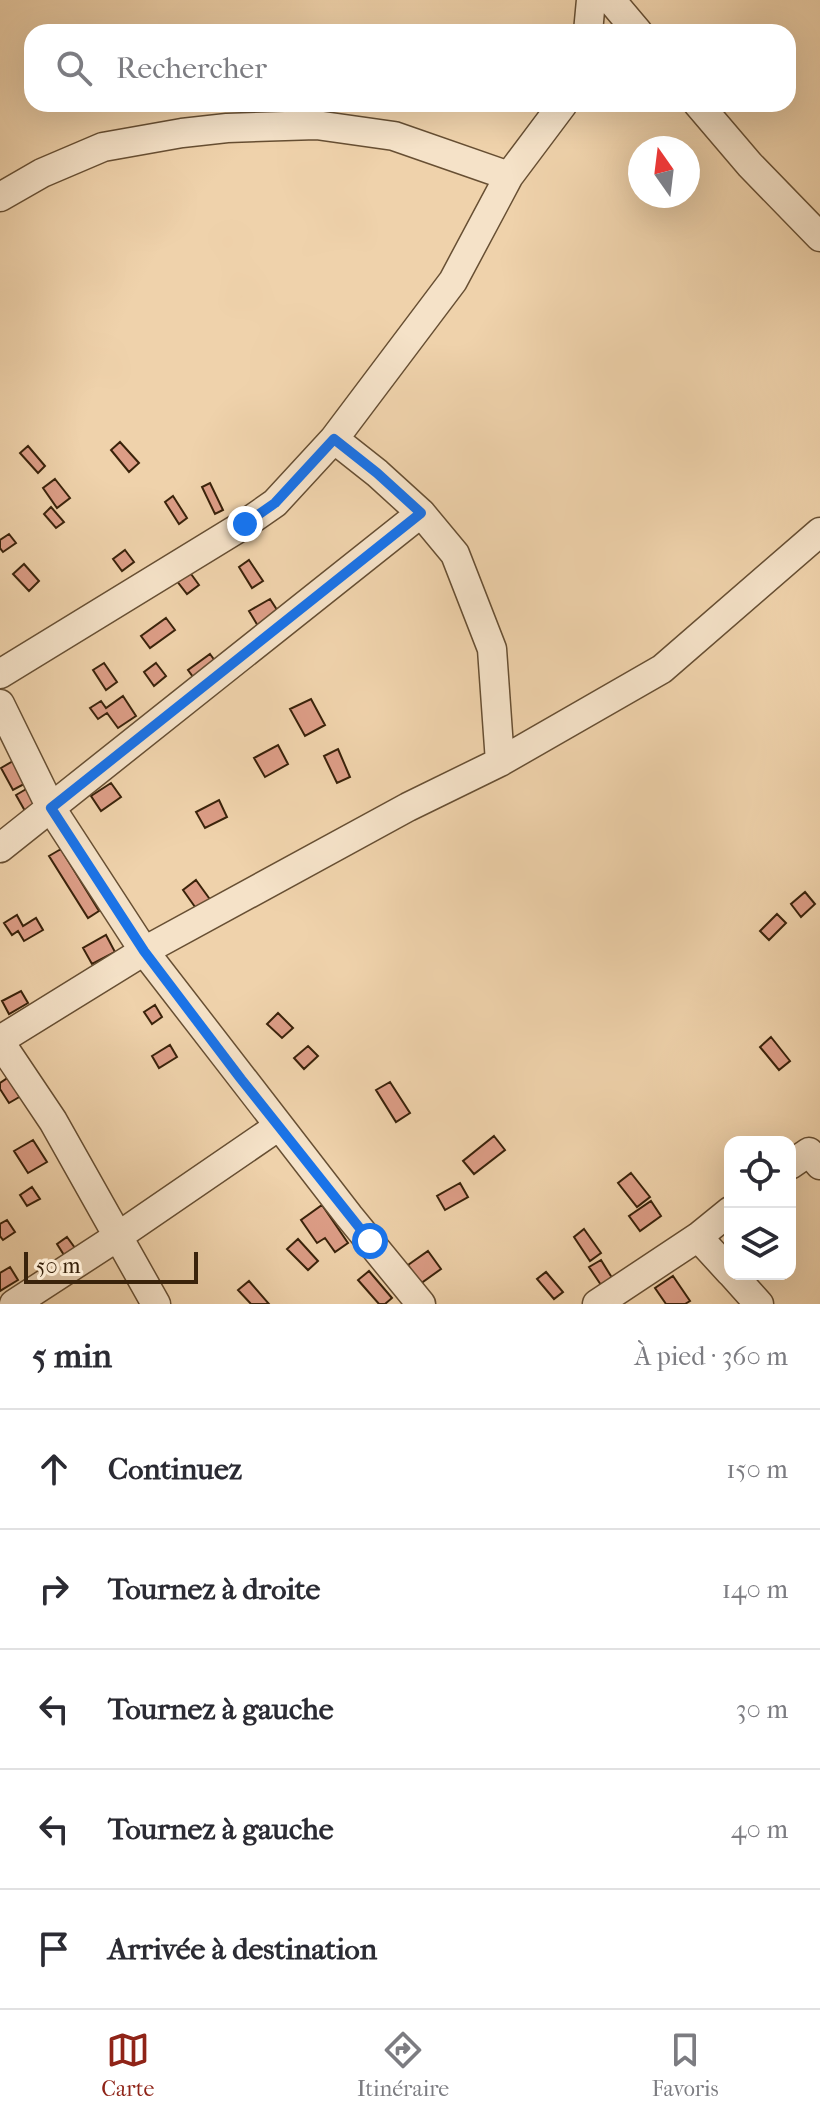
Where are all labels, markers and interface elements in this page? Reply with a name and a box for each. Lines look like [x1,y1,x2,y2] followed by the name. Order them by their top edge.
[24,24,796,112] search box
[52,46,96,90] icon: search
[116,51,267,86] text: Rechercher
[628,136,700,208] north arrow
[227,506,263,542] route end
[724,1136,796,1280] map controls
[724,1136,796,1208] button: locate
[724,1208,796,1280] button: layers
[352,1223,388,1259] route start
[24,1248,198,1284] scale bar
[36,1253,81,1279] text: 50 m
[32,1336,112,1376] text: 5 min
[634,1341,788,1372] text: À pied · 360 m
[32,1447,76,1491] icon: ahead
[108,1452,242,1487] text: Continuez
[726,1454,788,1485] text: 150 m
[32,1567,76,1611] icon: right
[108,1572,320,1607] text: Tournez à droite
[722,1574,788,1605] text: 140 m
[32,1687,76,1731] icon: left
[108,1692,334,1727] text: Tournez à gauche
[736,1694,788,1725] text: 30 m
[32,1807,76,1851] icon: left
[108,1812,334,1847] text: Tournez à gauche
[731,1814,788,1845] text: 40 m
[32,1927,76,1971] icon: arrive
[108,1932,377,1967] text: Arrivée à destination
[101,2028,154,2102] tab: Carte
[357,2028,449,2102] tab: Itinéraire
[652,2028,719,2102] tab: Favoris

